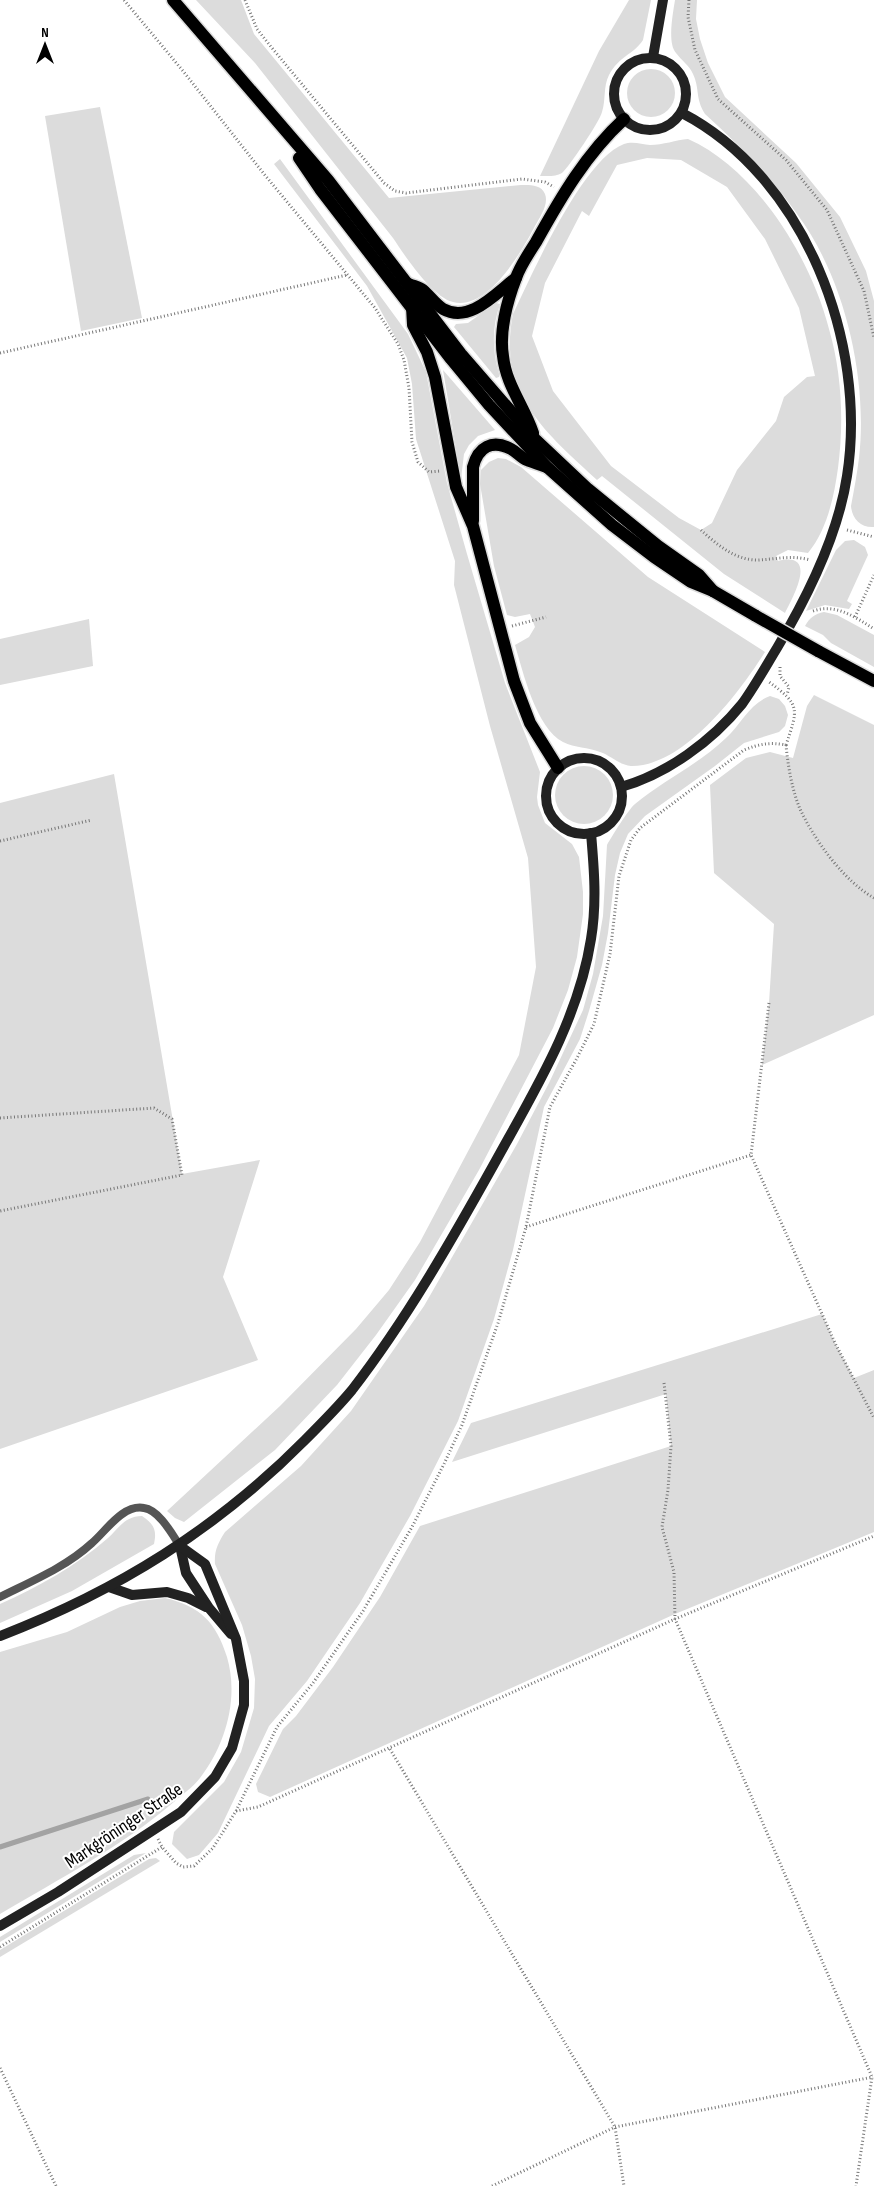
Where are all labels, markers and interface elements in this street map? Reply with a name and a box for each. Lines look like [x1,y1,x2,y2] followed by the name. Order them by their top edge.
[20,20,70,70] north arrow
[41,24,49,41] text: N
[61,1778,187,1874] street label: Markgröninger Straße

